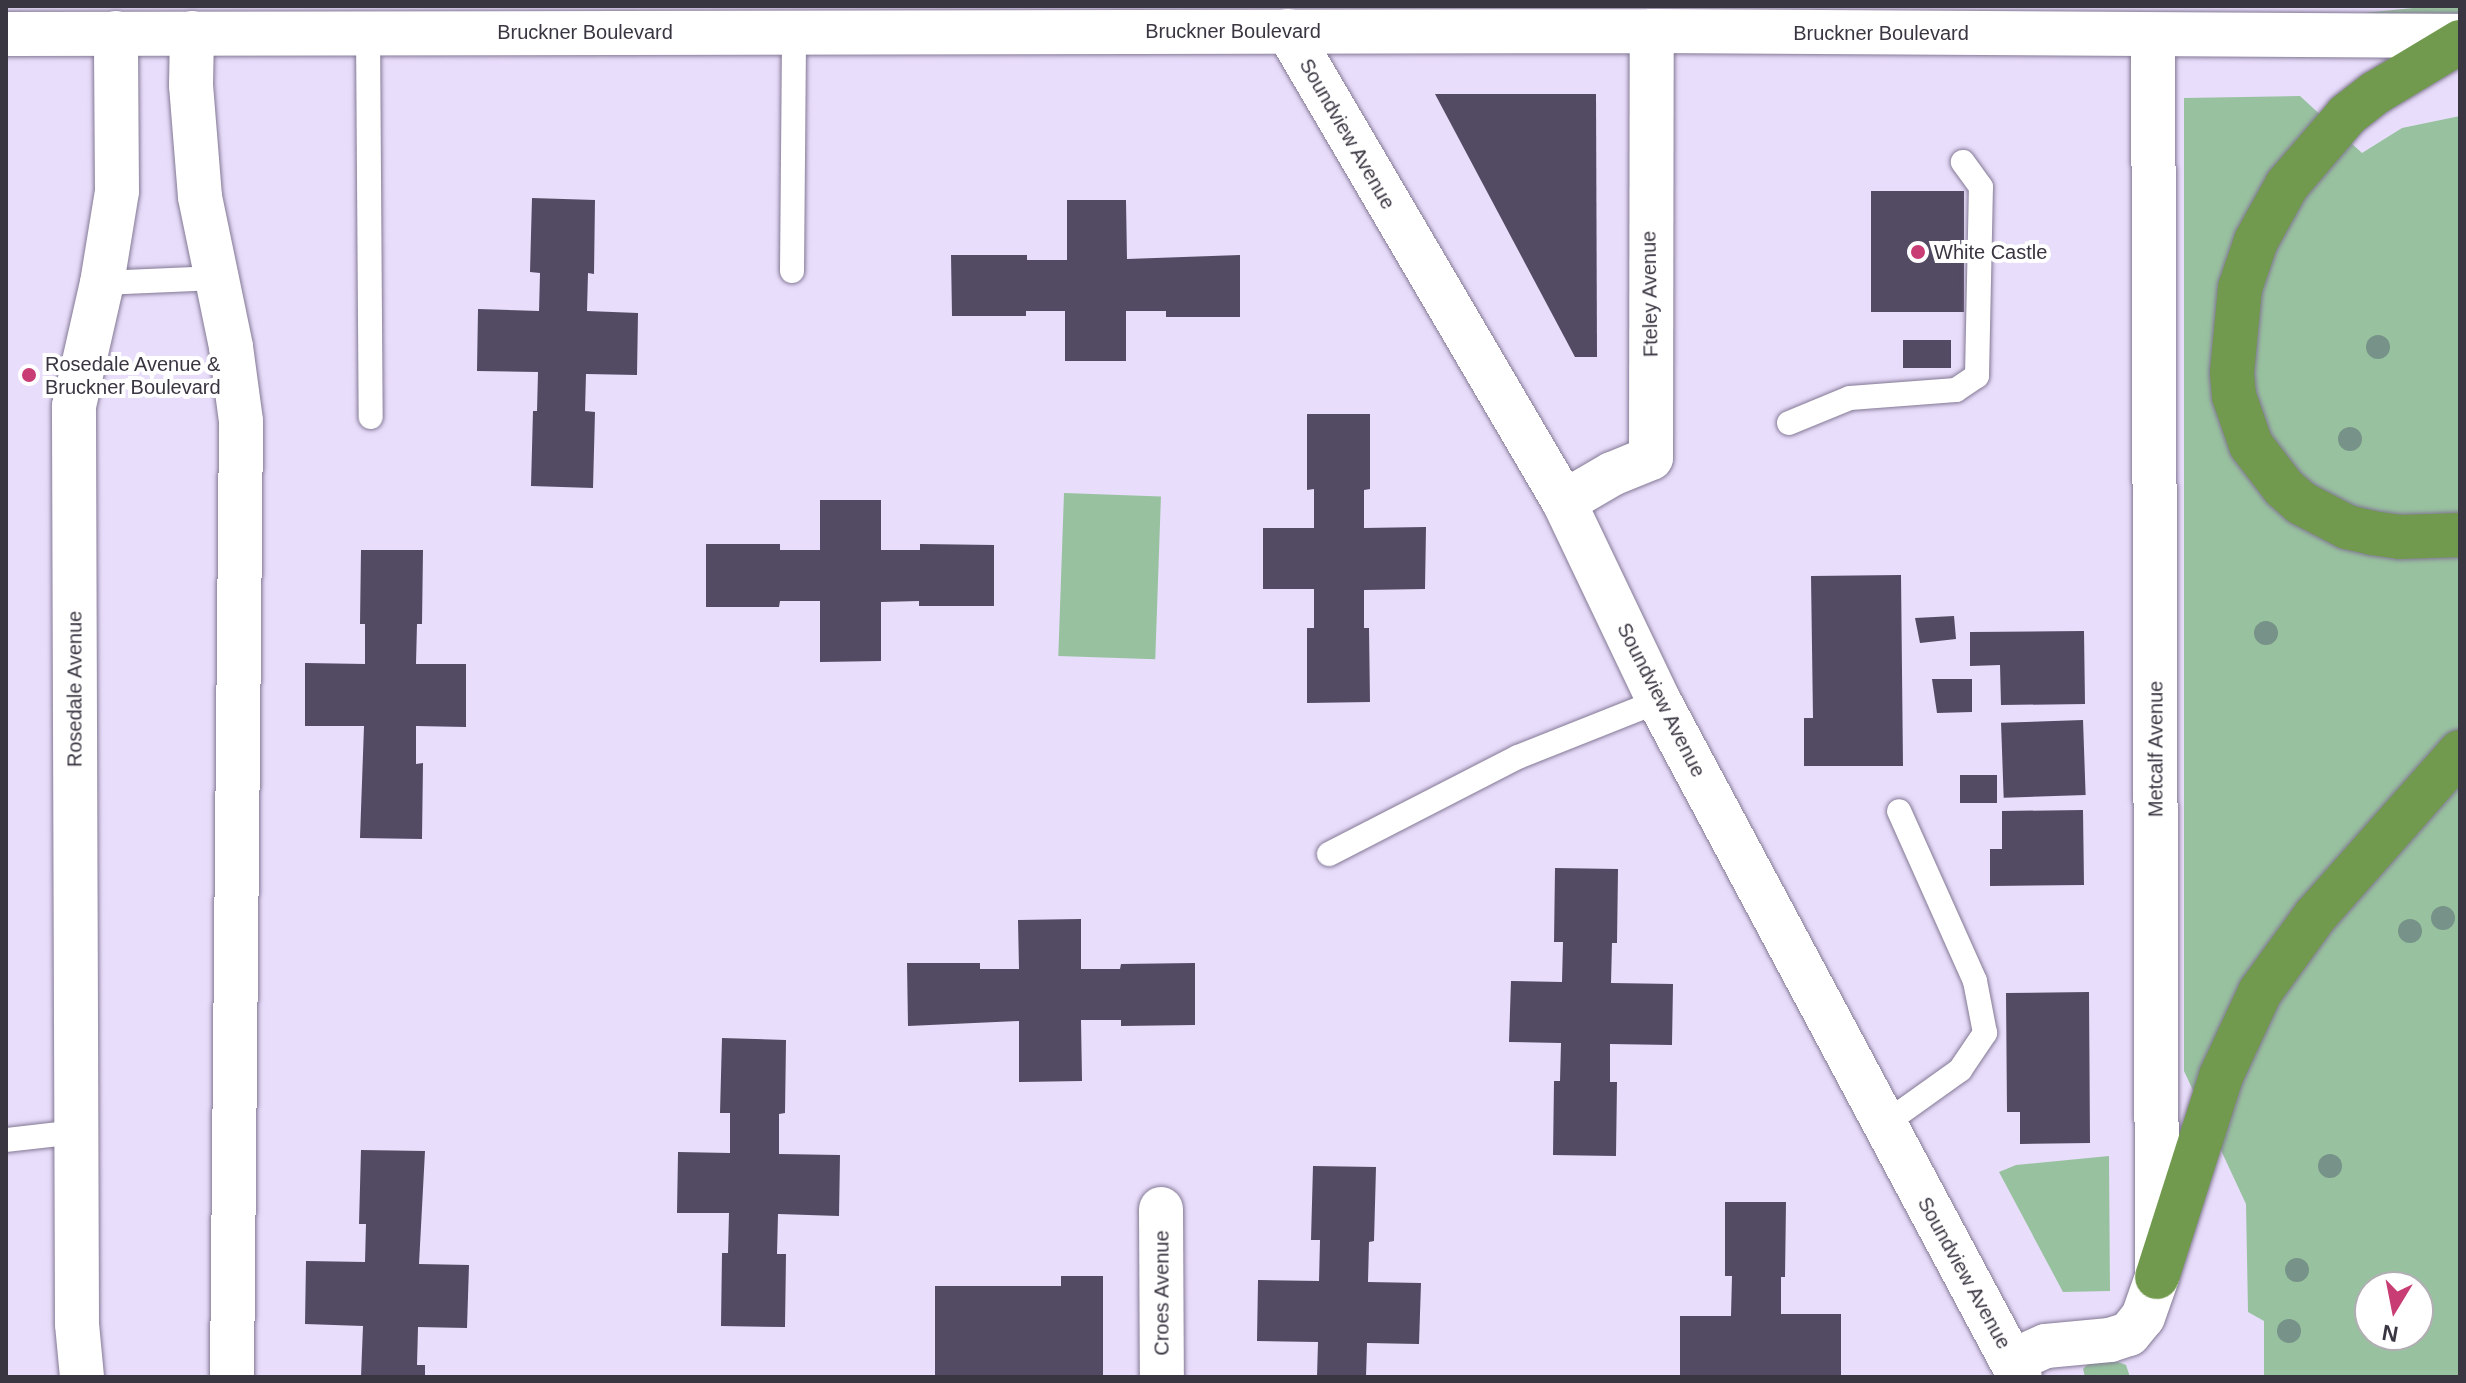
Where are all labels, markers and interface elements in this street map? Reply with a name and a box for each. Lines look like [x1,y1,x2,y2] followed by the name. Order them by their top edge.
[1145,19,1321,43] street label: Bruckner Boulevard
[497,20,673,44] street label: Bruckner Boulevard
[1793,21,1969,45] street label: Bruckner Boulevard
[1294,54,1400,214] street label: Soundview Avenue
[1637,230,1663,358] street label: Fteley Avenue
[1934,240,2047,264] place label: White Castle
[1909,243,1927,261] marker: White Castle
[45,352,221,399] place label: Rosedale Avenue & Bruckner Boulevard
[20,366,38,384] marker: Rosedale Avenue & Bruckner Boulevard
[63,610,87,768] street label: Rosedale Avenue
[1612,618,1710,782] street label: Soundview Avenue
[2144,680,2168,818] street label: Metcalf Avenue
[1912,1192,2016,1354] street label: Soundview Avenue
[1150,1230,1174,1356] street label: Croes Avenue
[2354,1271,2434,1351] north arrow
[2380,1319,2400,1347] text: N

